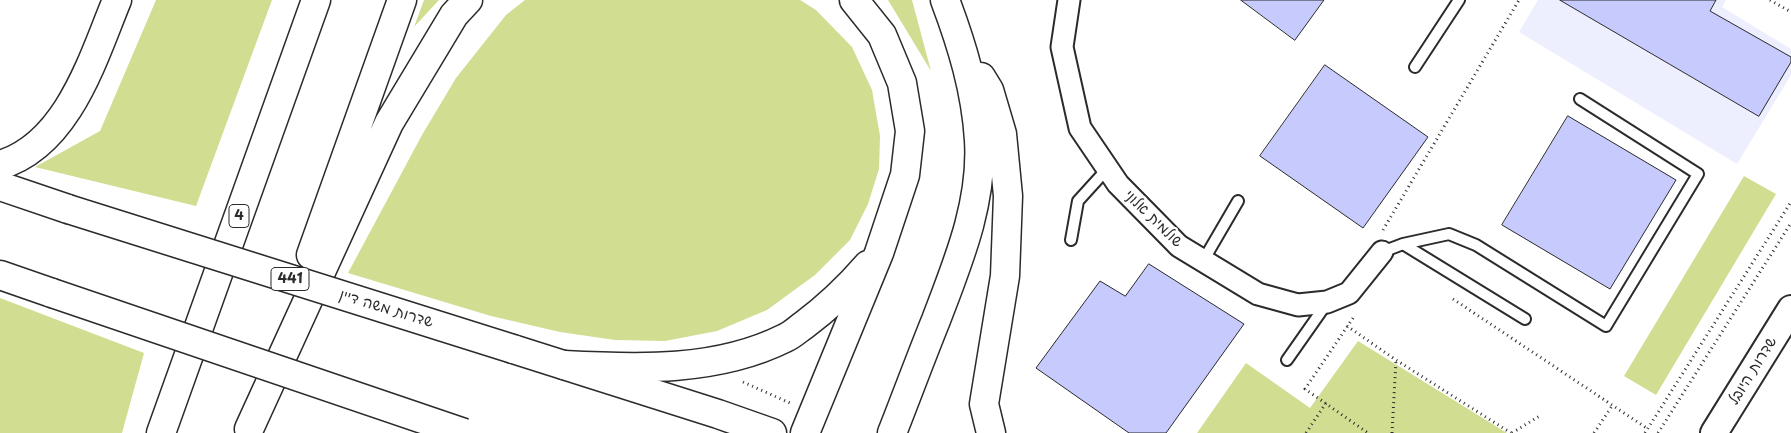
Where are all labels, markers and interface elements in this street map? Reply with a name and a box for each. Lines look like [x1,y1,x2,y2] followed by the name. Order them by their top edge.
[1120,187,1186,251] street label: שולמית אלוני
[229,205,249,228] road number: 4
[271,268,309,290] road number: 441
[337,286,435,332] street label: שדרות משה דיין
[1725,334,1781,408] street label: שדרות היובל

